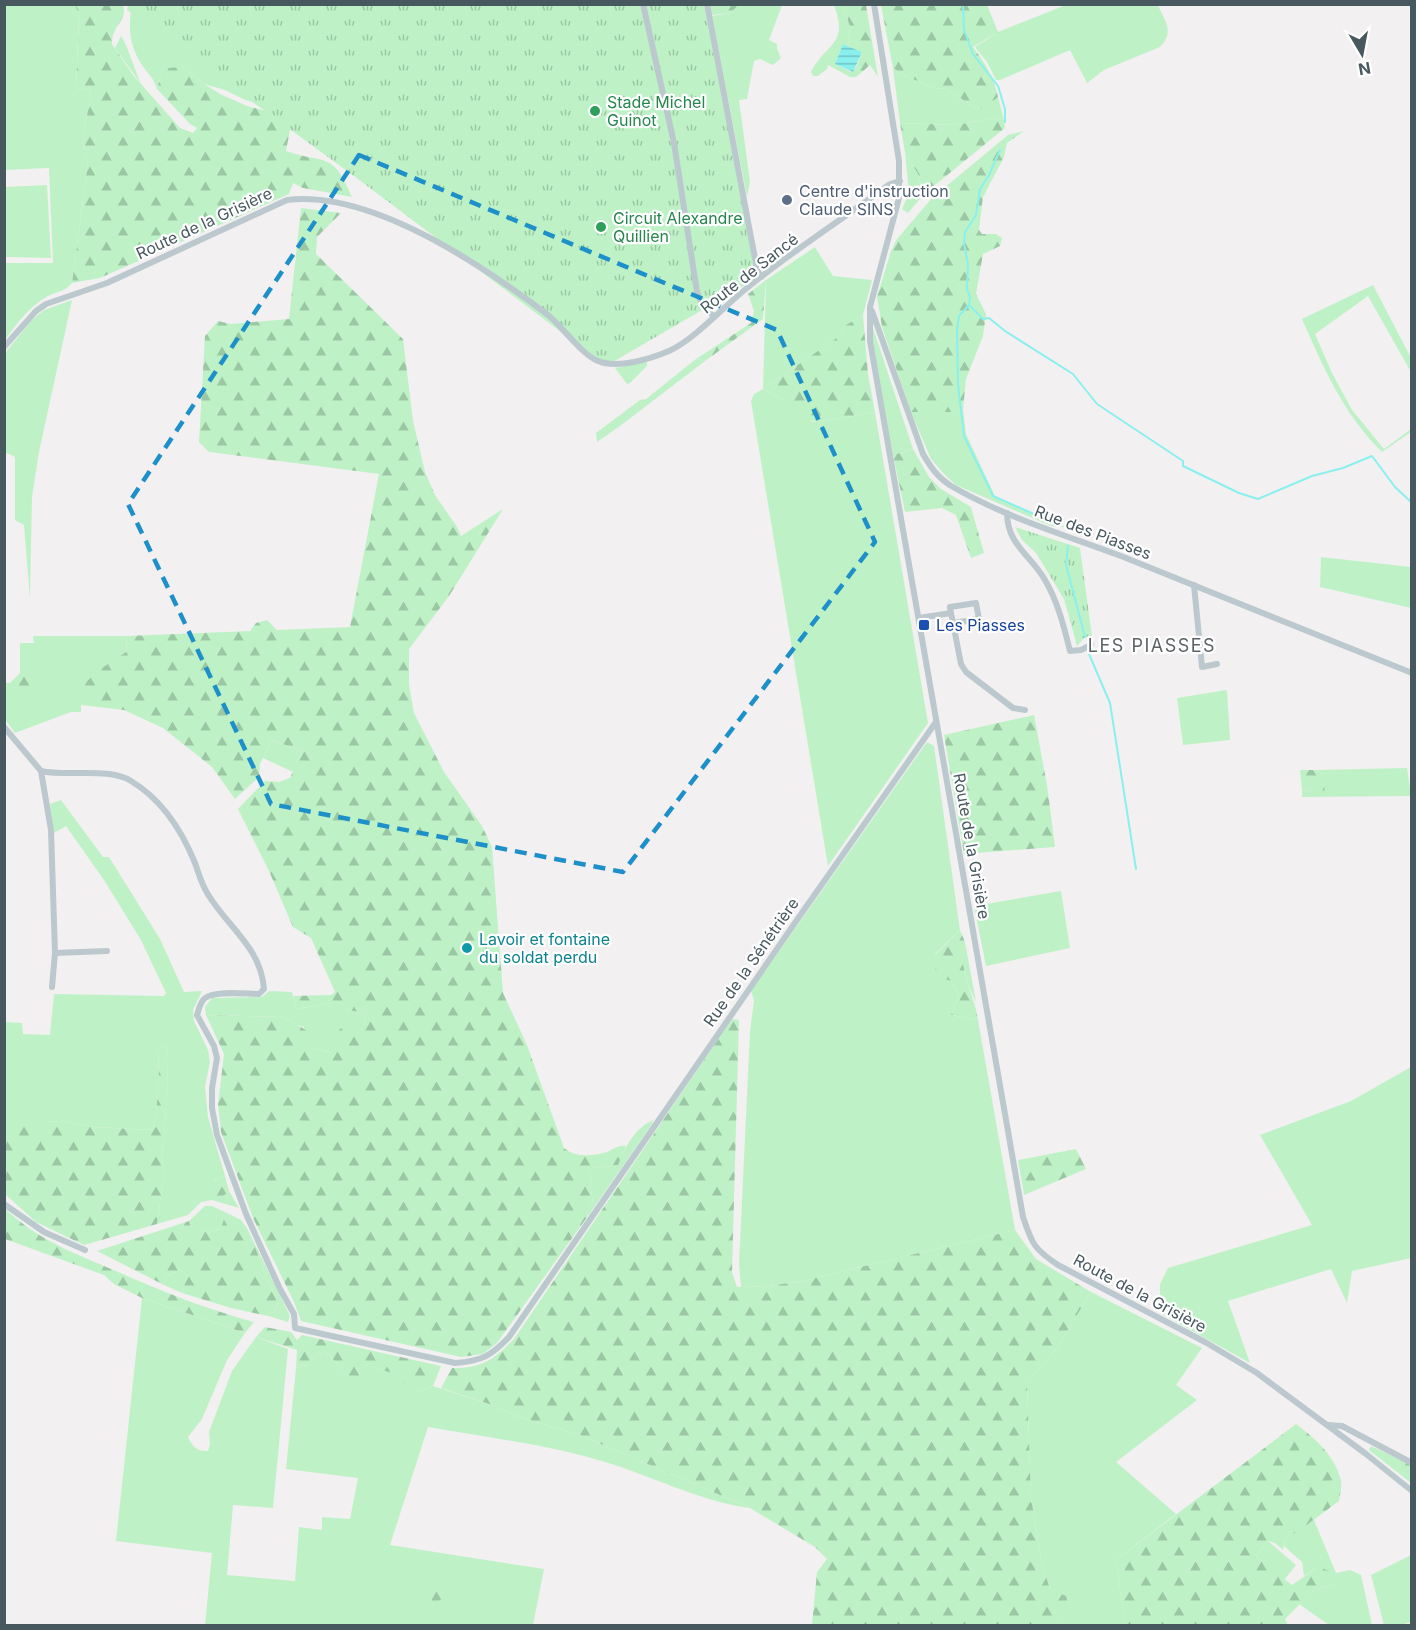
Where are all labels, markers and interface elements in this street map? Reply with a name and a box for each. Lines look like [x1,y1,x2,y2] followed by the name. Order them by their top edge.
[1332,24,1392,84] north arrow
[1357,58,1372,80] text: N
[607,92,705,130] place label: Stade Michel Guinot
[588,104,602,118] marker: Stade Michel Guinot
[799,181,949,219] place label: Centre d'instruction Claude SINS
[133,183,275,263] street label: Route de la Grisière
[780,193,794,207] marker: Centre d'instruction Claude SINS
[613,208,742,246] place label: Circuit Alexandre Quillien
[594,220,608,234] marker: Circuit Alexandre Quillien
[696,229,802,317] street label: Route de Sancé
[1032,501,1154,563] street label: Rue des Piasses
[936,615,1025,635] place label: Les Piasses
[917,618,931,632] marker: Les Piasses
[1088,635,1216,656] district label: LES PIASSES
[949,771,995,921] street label: Route de la Grisière
[699,894,803,1030] street label: Rue de la Sénétrière
[479,929,610,967] place label: Lavoir et fontaine du soldat perdu
[460,941,474,955] marker: Lavoir et fontaine du soldat perdu
[1070,1249,1210,1337] street label: Route de la Grisière

